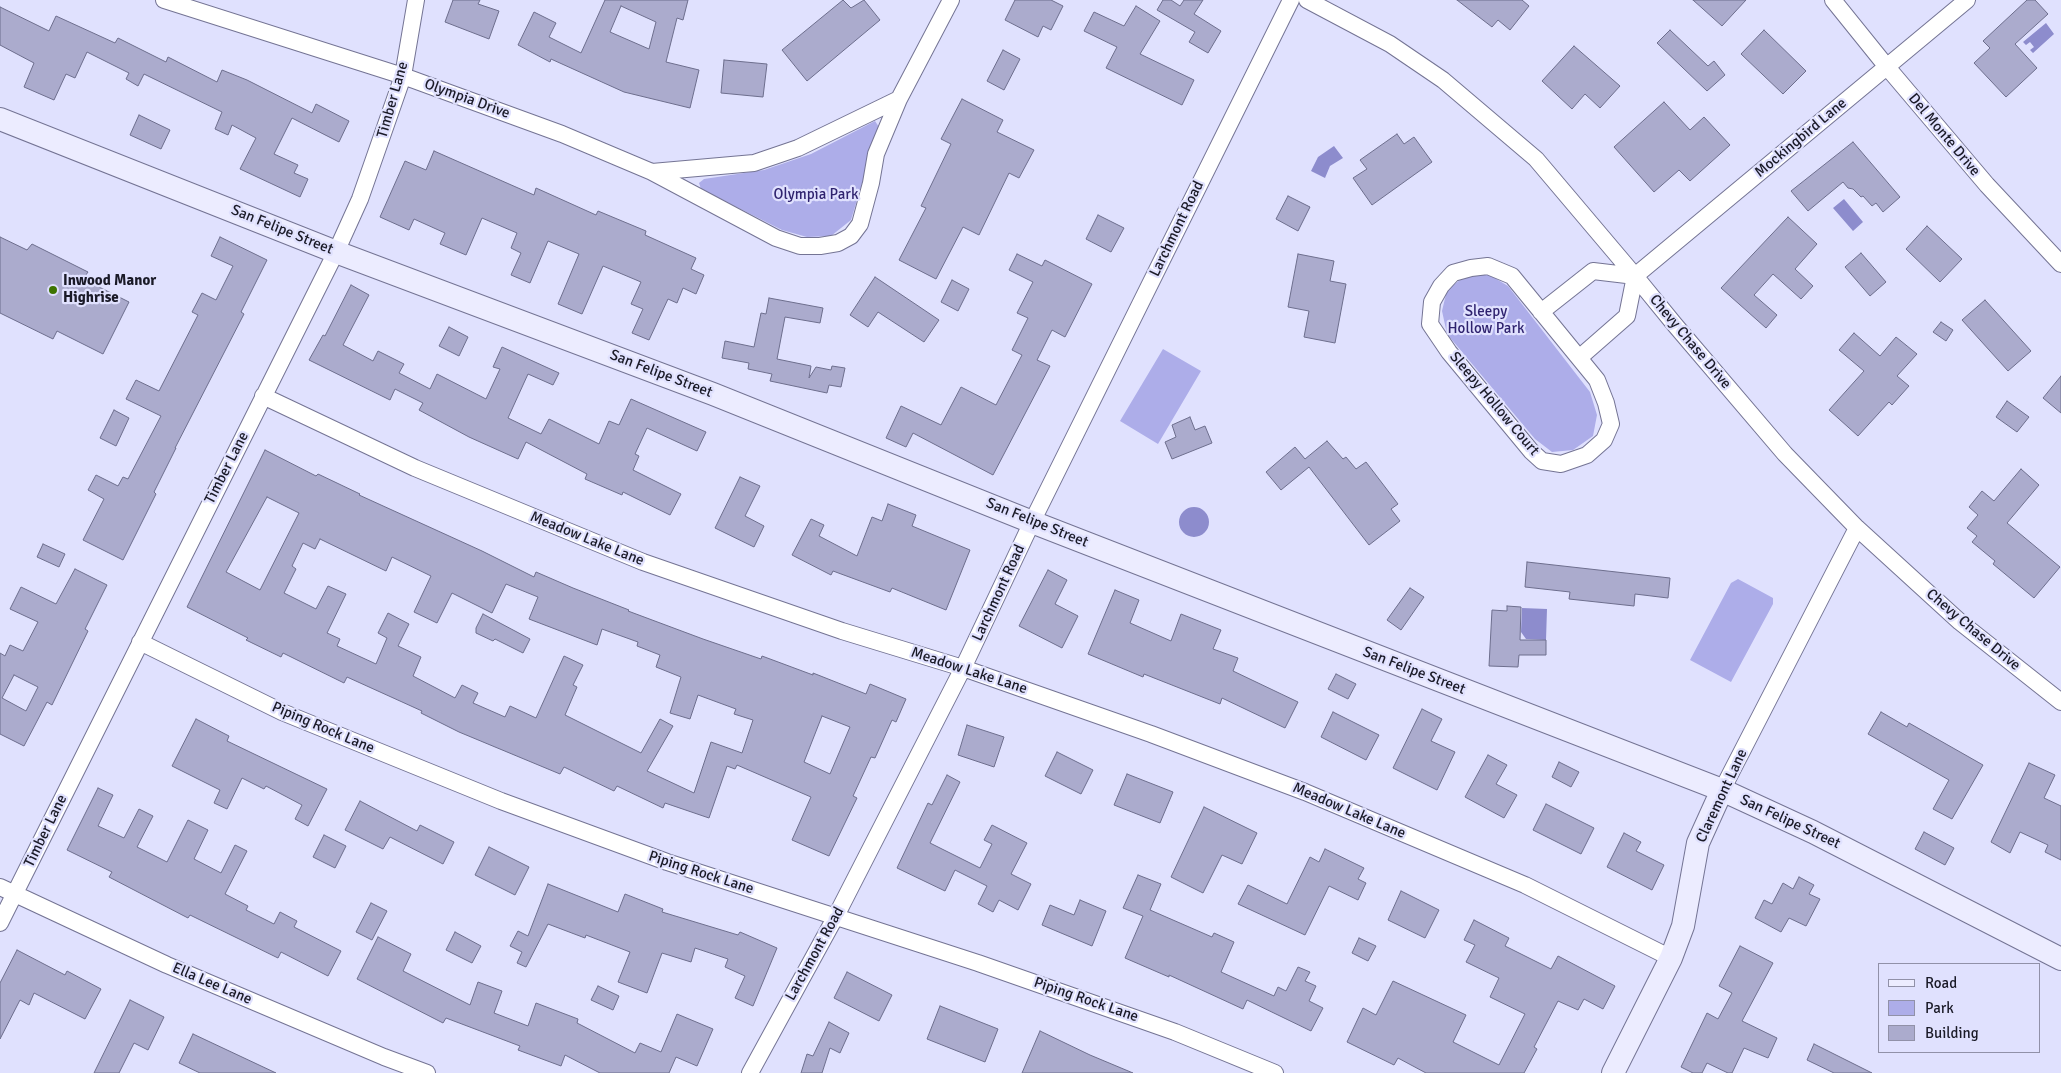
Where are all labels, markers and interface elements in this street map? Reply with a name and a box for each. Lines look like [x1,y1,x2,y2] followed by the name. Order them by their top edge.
[374,60,412,140] street label: Timber Lane
[422,75,512,123] street label: Olympia Drive
[1904,90,1984,180] street label: Del Monte Drive
[1751,94,1851,182] street label: Mockingbird Lane
[1146,178,1208,280] street label: Larchmont Road
[774,186,858,204] park label: Olympia Park
[228,201,336,259] street label: San Felipe Street
[63,272,156,307] place label: Inwood Manor Highrise
[47,284,59,296] marker: Inwood Manor Highrise
[1645,291,1735,393] street label: Chevy Chase Drive
[1447,303,1525,338] park label: Sleepy Hollow Park
[607,346,715,402] street label: San Felipe Street
[1445,348,1543,460] street label: Sleepy Hollow Court
[201,429,253,507] street label: Timber Lane
[983,494,1091,552] street label: San Felipe Street
[527,508,647,570] street label: Meadow Lake Lane
[969,542,1029,644] street label: Larchmont Road
[1922,585,2024,675] street label: Chevy Chase Drive
[1360,643,1468,699] street label: San Felipe Street
[909,644,1029,698] street label: Meadow Lake Lane
[269,698,377,758] street label: Piping Rock Lane
[1692,746,1752,846] street label: Claremont Lane
[1290,779,1408,843] street label: Meadow Lake Lane
[1737,791,1843,853] street label: San Felipe Street
[21,792,71,870] street label: Timber Lane
[646,848,756,898] street label: Piping Rock Lane
[782,904,848,1004] street label: Larchmont Road
[169,959,255,1009] street label: Ella Lee Lane
[1878,963,2041,1053] legend
[1031,974,1141,1026] street label: Piping Rock Lane
[1925,974,1957,992] text: Road
[1925,999,1954,1017] text: Park
[1925,1024,1979,1042] text: Building

